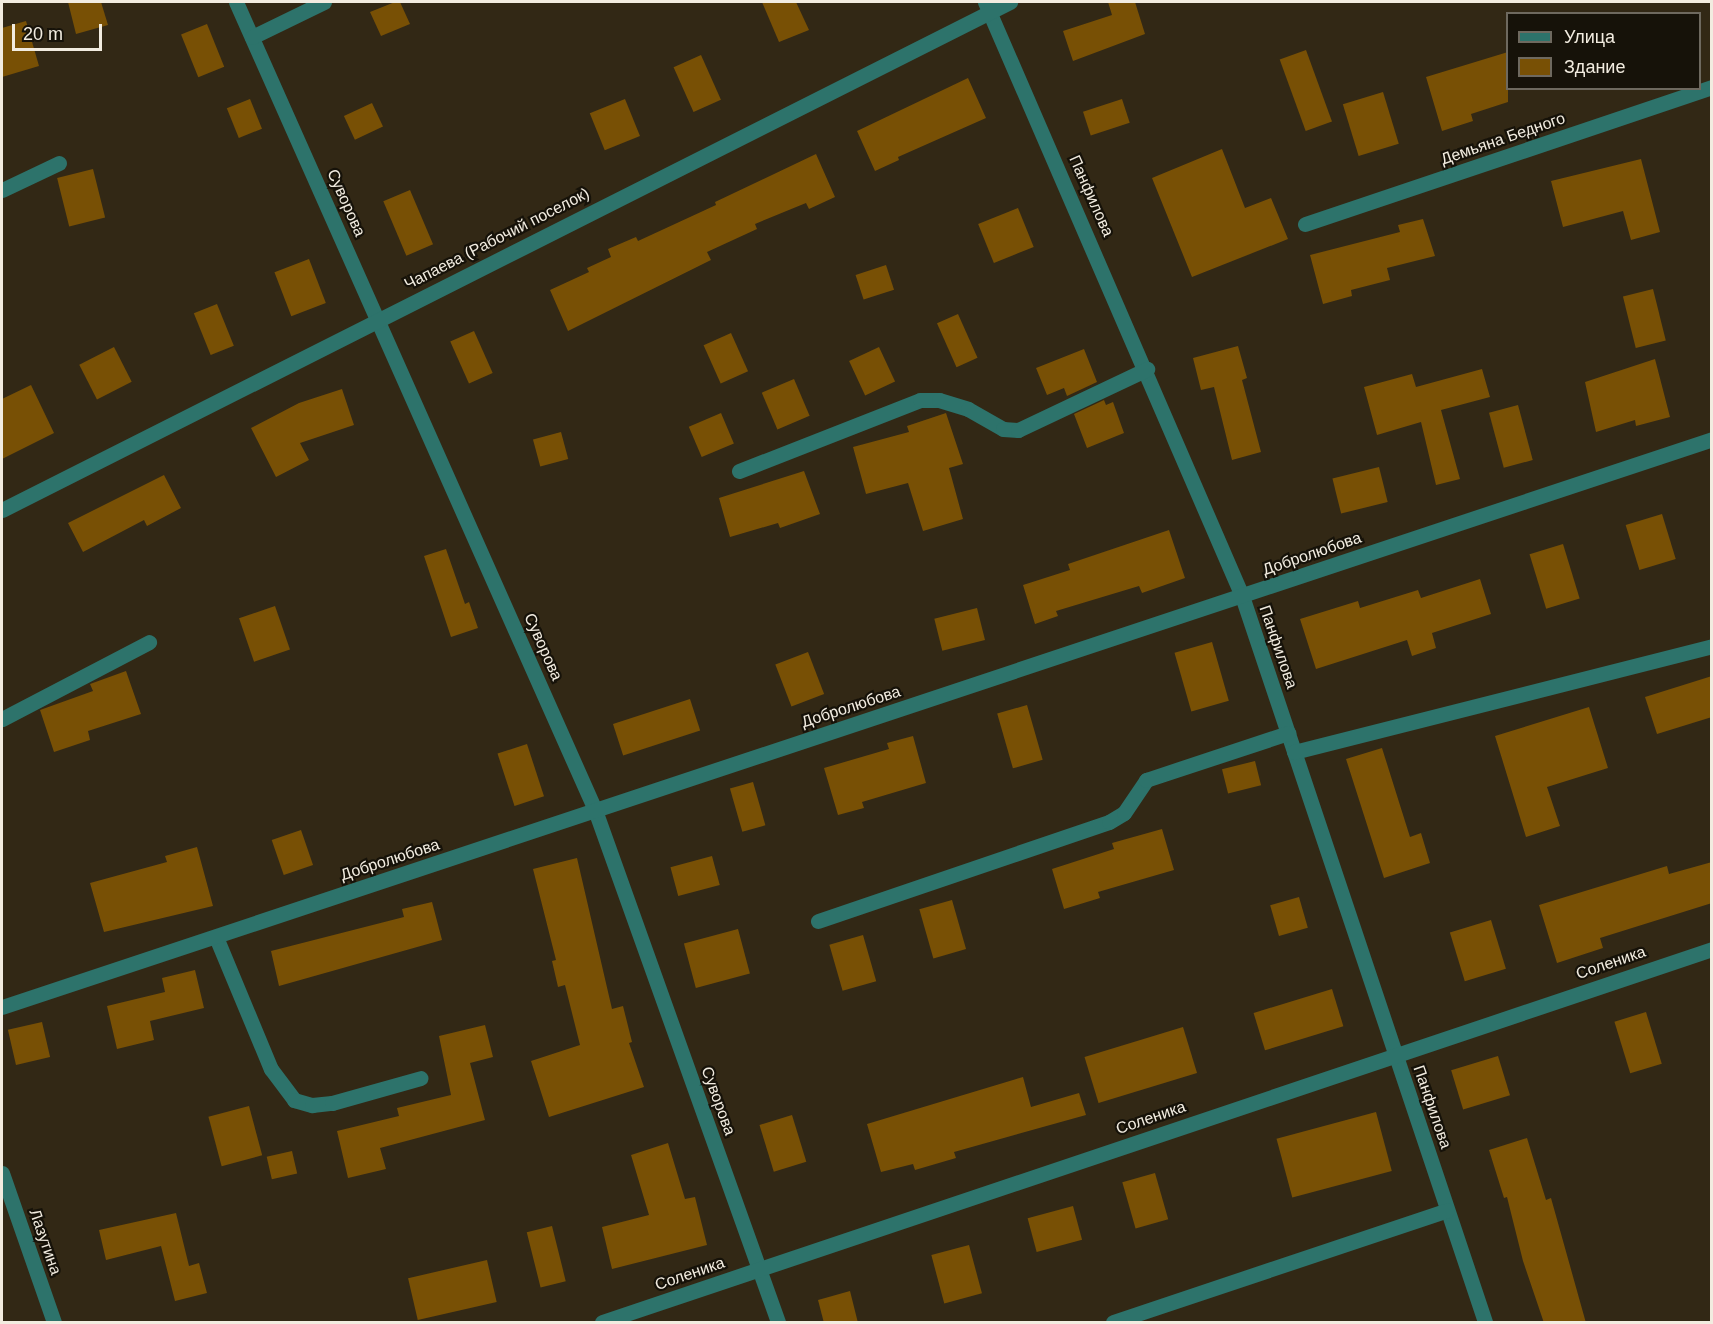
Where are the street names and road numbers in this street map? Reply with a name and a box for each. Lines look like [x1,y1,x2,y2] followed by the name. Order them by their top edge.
[1438,109,1568,169] street label: Демьяна Бедного
[1065,152,1117,240] street label: Панфилова
[323,166,369,240] street label: Суворова
[401,184,593,294] street label: Чапаева (Рабочий поселок)
[1260,528,1364,580] street label: Добролюбова
[1255,603,1301,691] street label: Панфилова
[520,610,566,684] street label: Суворова
[799,682,903,732] street label: Добролюбова
[338,835,442,885] street label: Добролюбова
[1574,942,1648,984] street label: Соленика
[1409,1063,1455,1151] street label: Панфилова
[697,1064,739,1138] street label: Суворова
[1114,1097,1188,1139] street label: Соленика
[25,1207,65,1277] street label: Лазутина
[653,1253,727,1295] street label: Соленика

